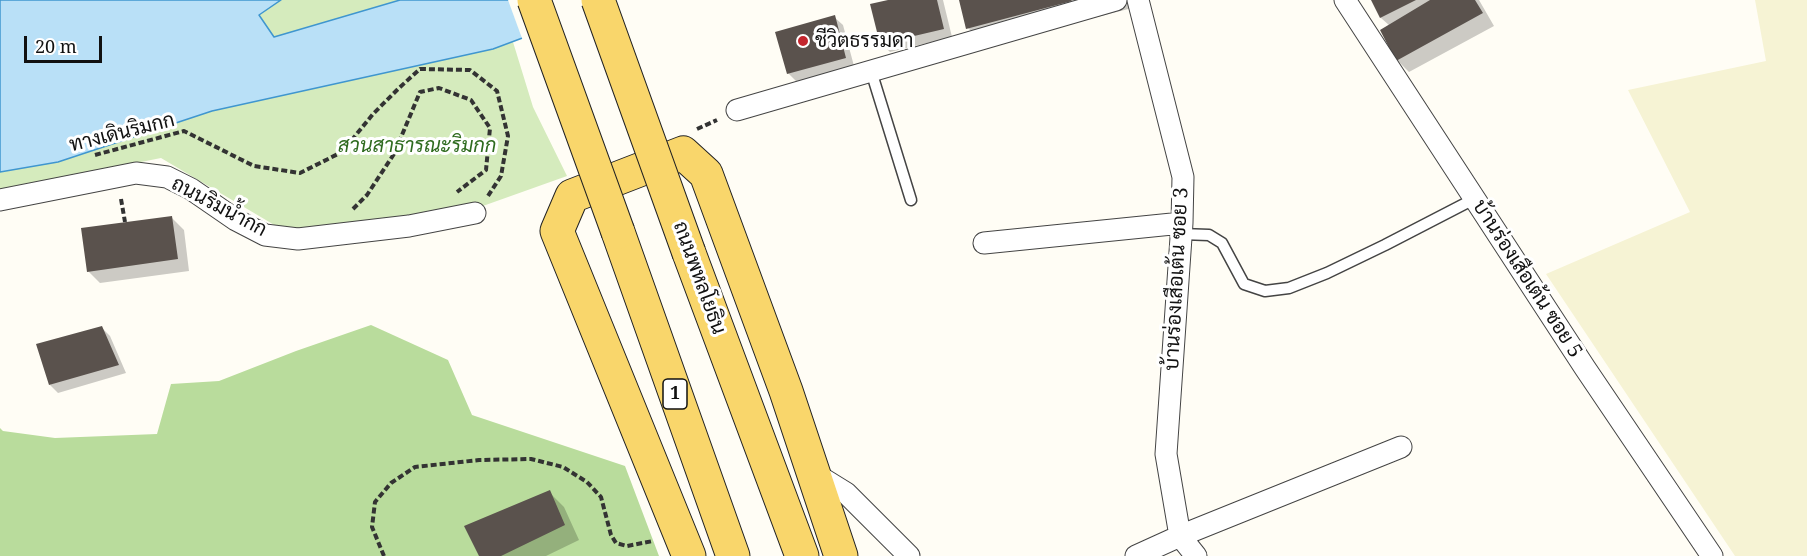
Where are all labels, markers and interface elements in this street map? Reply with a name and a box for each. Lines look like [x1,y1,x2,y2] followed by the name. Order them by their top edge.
[27,24,105,62] scale bar
[815,29,914,53] place label: ชีวิตธรรมดา
[35,34,77,58] text: 20 m
[796,34,810,48] marker: ชีวิตธรรมดา
[67,108,177,158] street label: ทางเดินริมกก
[338,134,496,158] park label: สวนสาธารณะริมกก
[167,172,271,242] street label: ถนนริมน้ำกก
[1160,187,1194,371] street label: บ้านร่องเสือเต้น ซอย 3
[1467,195,1587,363] street label: บ้านร่องเสือเต้น ซอย 5
[667,218,731,338] street label: ถนนพหลโยธิน
[663,379,687,409] road number: 1

